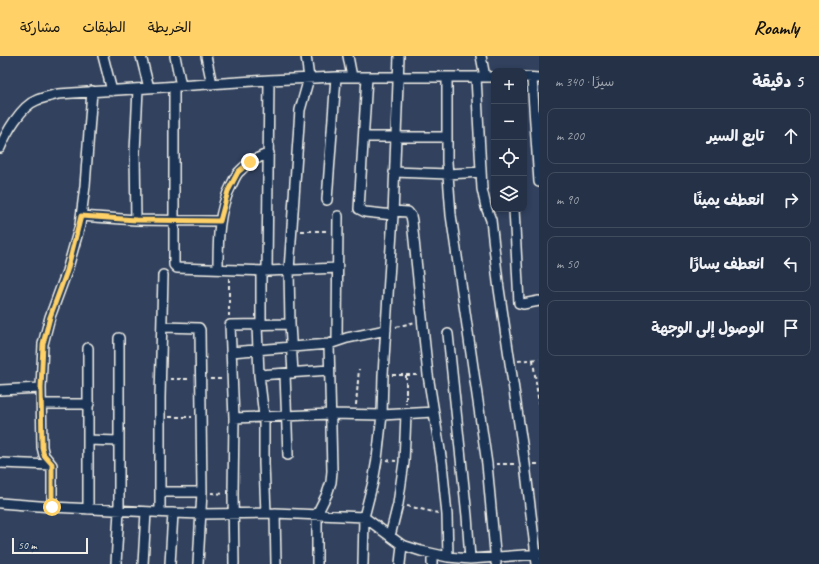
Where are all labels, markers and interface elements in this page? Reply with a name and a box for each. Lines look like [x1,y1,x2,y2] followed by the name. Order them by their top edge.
[754,16,799,40] text: Roamly
[20,19,60,36] text: مشاركة
[82,19,126,36] text: الطبقات
[148,19,191,36] text: الخريطة
[491,68,527,212] map controls
[491,68,527,104] button: +
[752,71,803,92] text: 5 دقيقة
[555,74,614,90] text: سيرًا · 340 m
[491,104,527,140] button: −
[780,125,802,147] icon: ahead
[707,127,764,146] text: تابع السير
[556,128,584,144] text: 200 m
[491,140,527,176] button: locate
[241,153,259,171] route end
[491,176,527,212] button: layers
[780,189,802,211] icon: right
[693,191,764,210] text: انعطف يمينًا
[556,192,578,208] text: 90 m
[780,253,802,275] icon: left
[689,255,764,274] text: انعطف يسارًا
[556,256,578,272] text: 50 m
[780,317,802,339] icon: arrive
[651,319,764,338] text: الوصول إلى الوجهة
[43,498,61,516] route start
[12,536,88,555] scale bar
[18,538,37,552] text: 50 m

